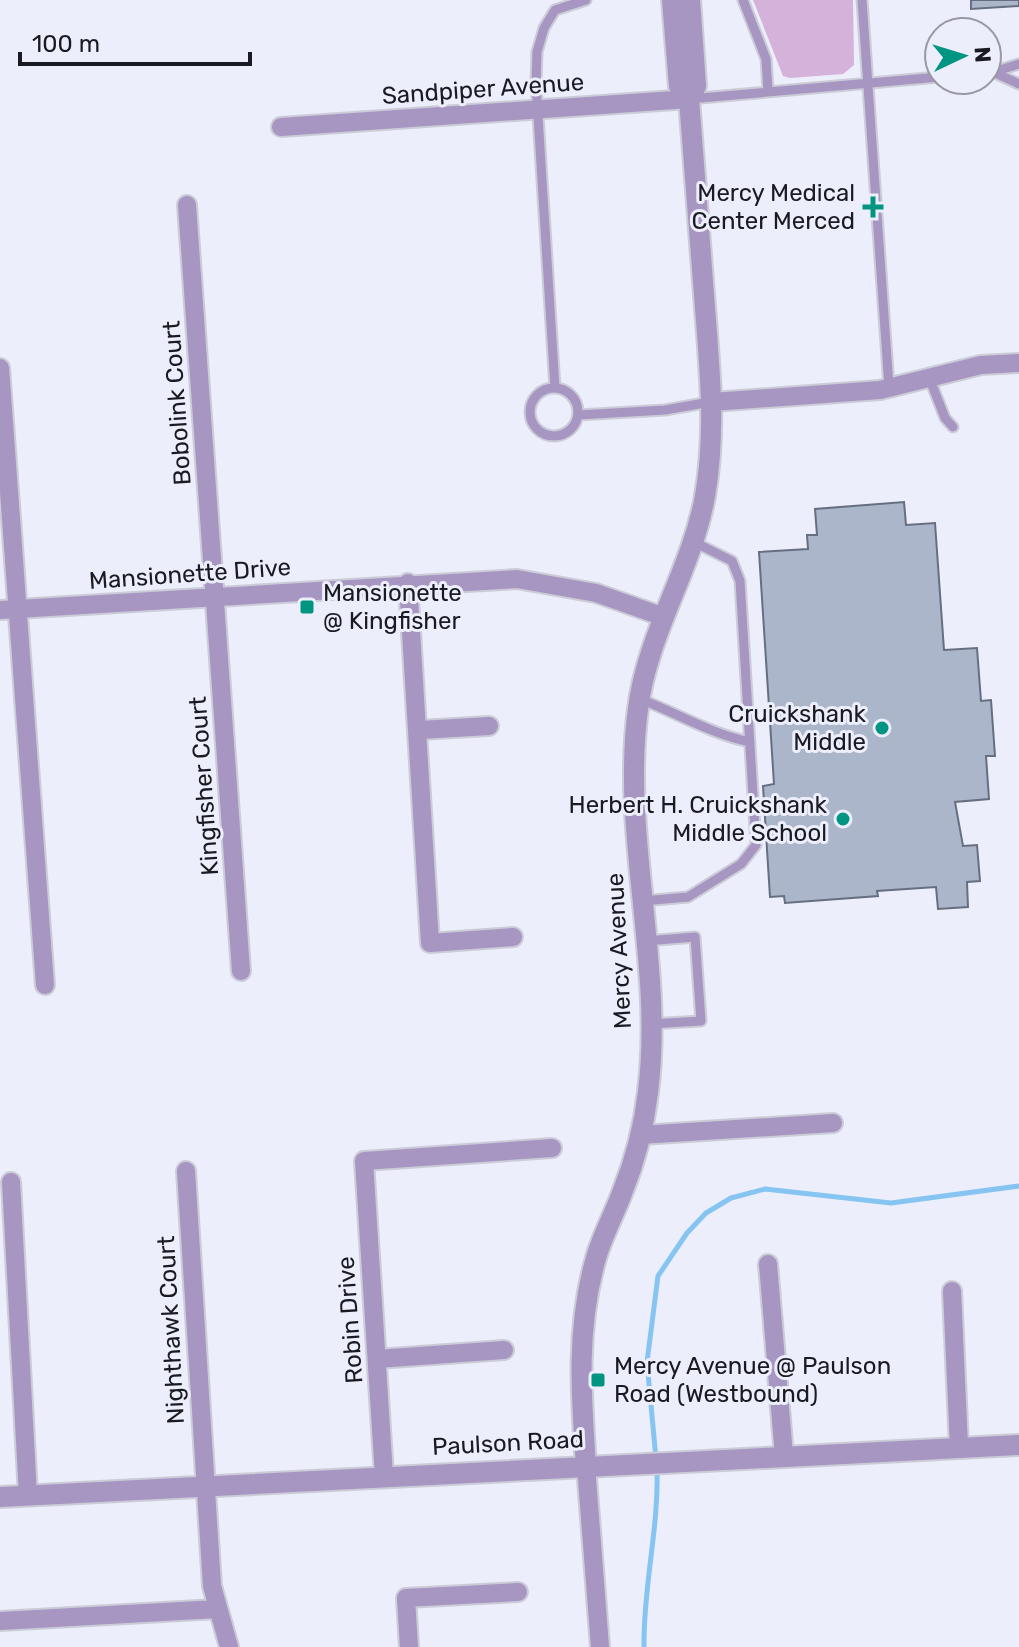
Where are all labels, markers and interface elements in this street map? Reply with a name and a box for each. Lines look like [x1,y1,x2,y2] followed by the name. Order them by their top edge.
[20,16,250,66] scale bar
[923,16,1003,96] north arrow
[32,30,100,58] text: 100 m
[968,46,996,63] text: N
[381,68,585,110] street label: Sandpiper Avenue
[692,179,855,235] place label: Mercy Medical Center Merced
[862,196,884,218] marker: Mercy Medical Center Merced
[157,320,197,486] street label: Bobolink Court
[88,553,292,595] street label: Mansionette Drive
[323,579,462,635] place label: Mansionette @ Kingfisher
[298,598,316,616] marker: Mansionette @ Kingfisher
[184,695,224,877] street label: Kingfisher Court
[728,700,867,756] place label: Cruickshank Middle
[873,719,891,737] marker: Cruickshank Middle
[569,791,828,847] place label: Herbert H. Cruickshank Middle School
[834,810,852,828] marker: Herbert H. Cruickshank Middle School
[601,872,637,1030] street label: Mercy Avenue
[152,1235,190,1425] street label: Nighthawk Court
[332,1255,368,1385] street label: Robin Drive
[614,1352,891,1408] place label: Mercy Avenue @ Paulson Road (Westbound)
[589,1371,607,1389] marker: Mercy Avenue @ Paulson Road (Westbound)
[431,1425,585,1461] street label: Paulson Road

